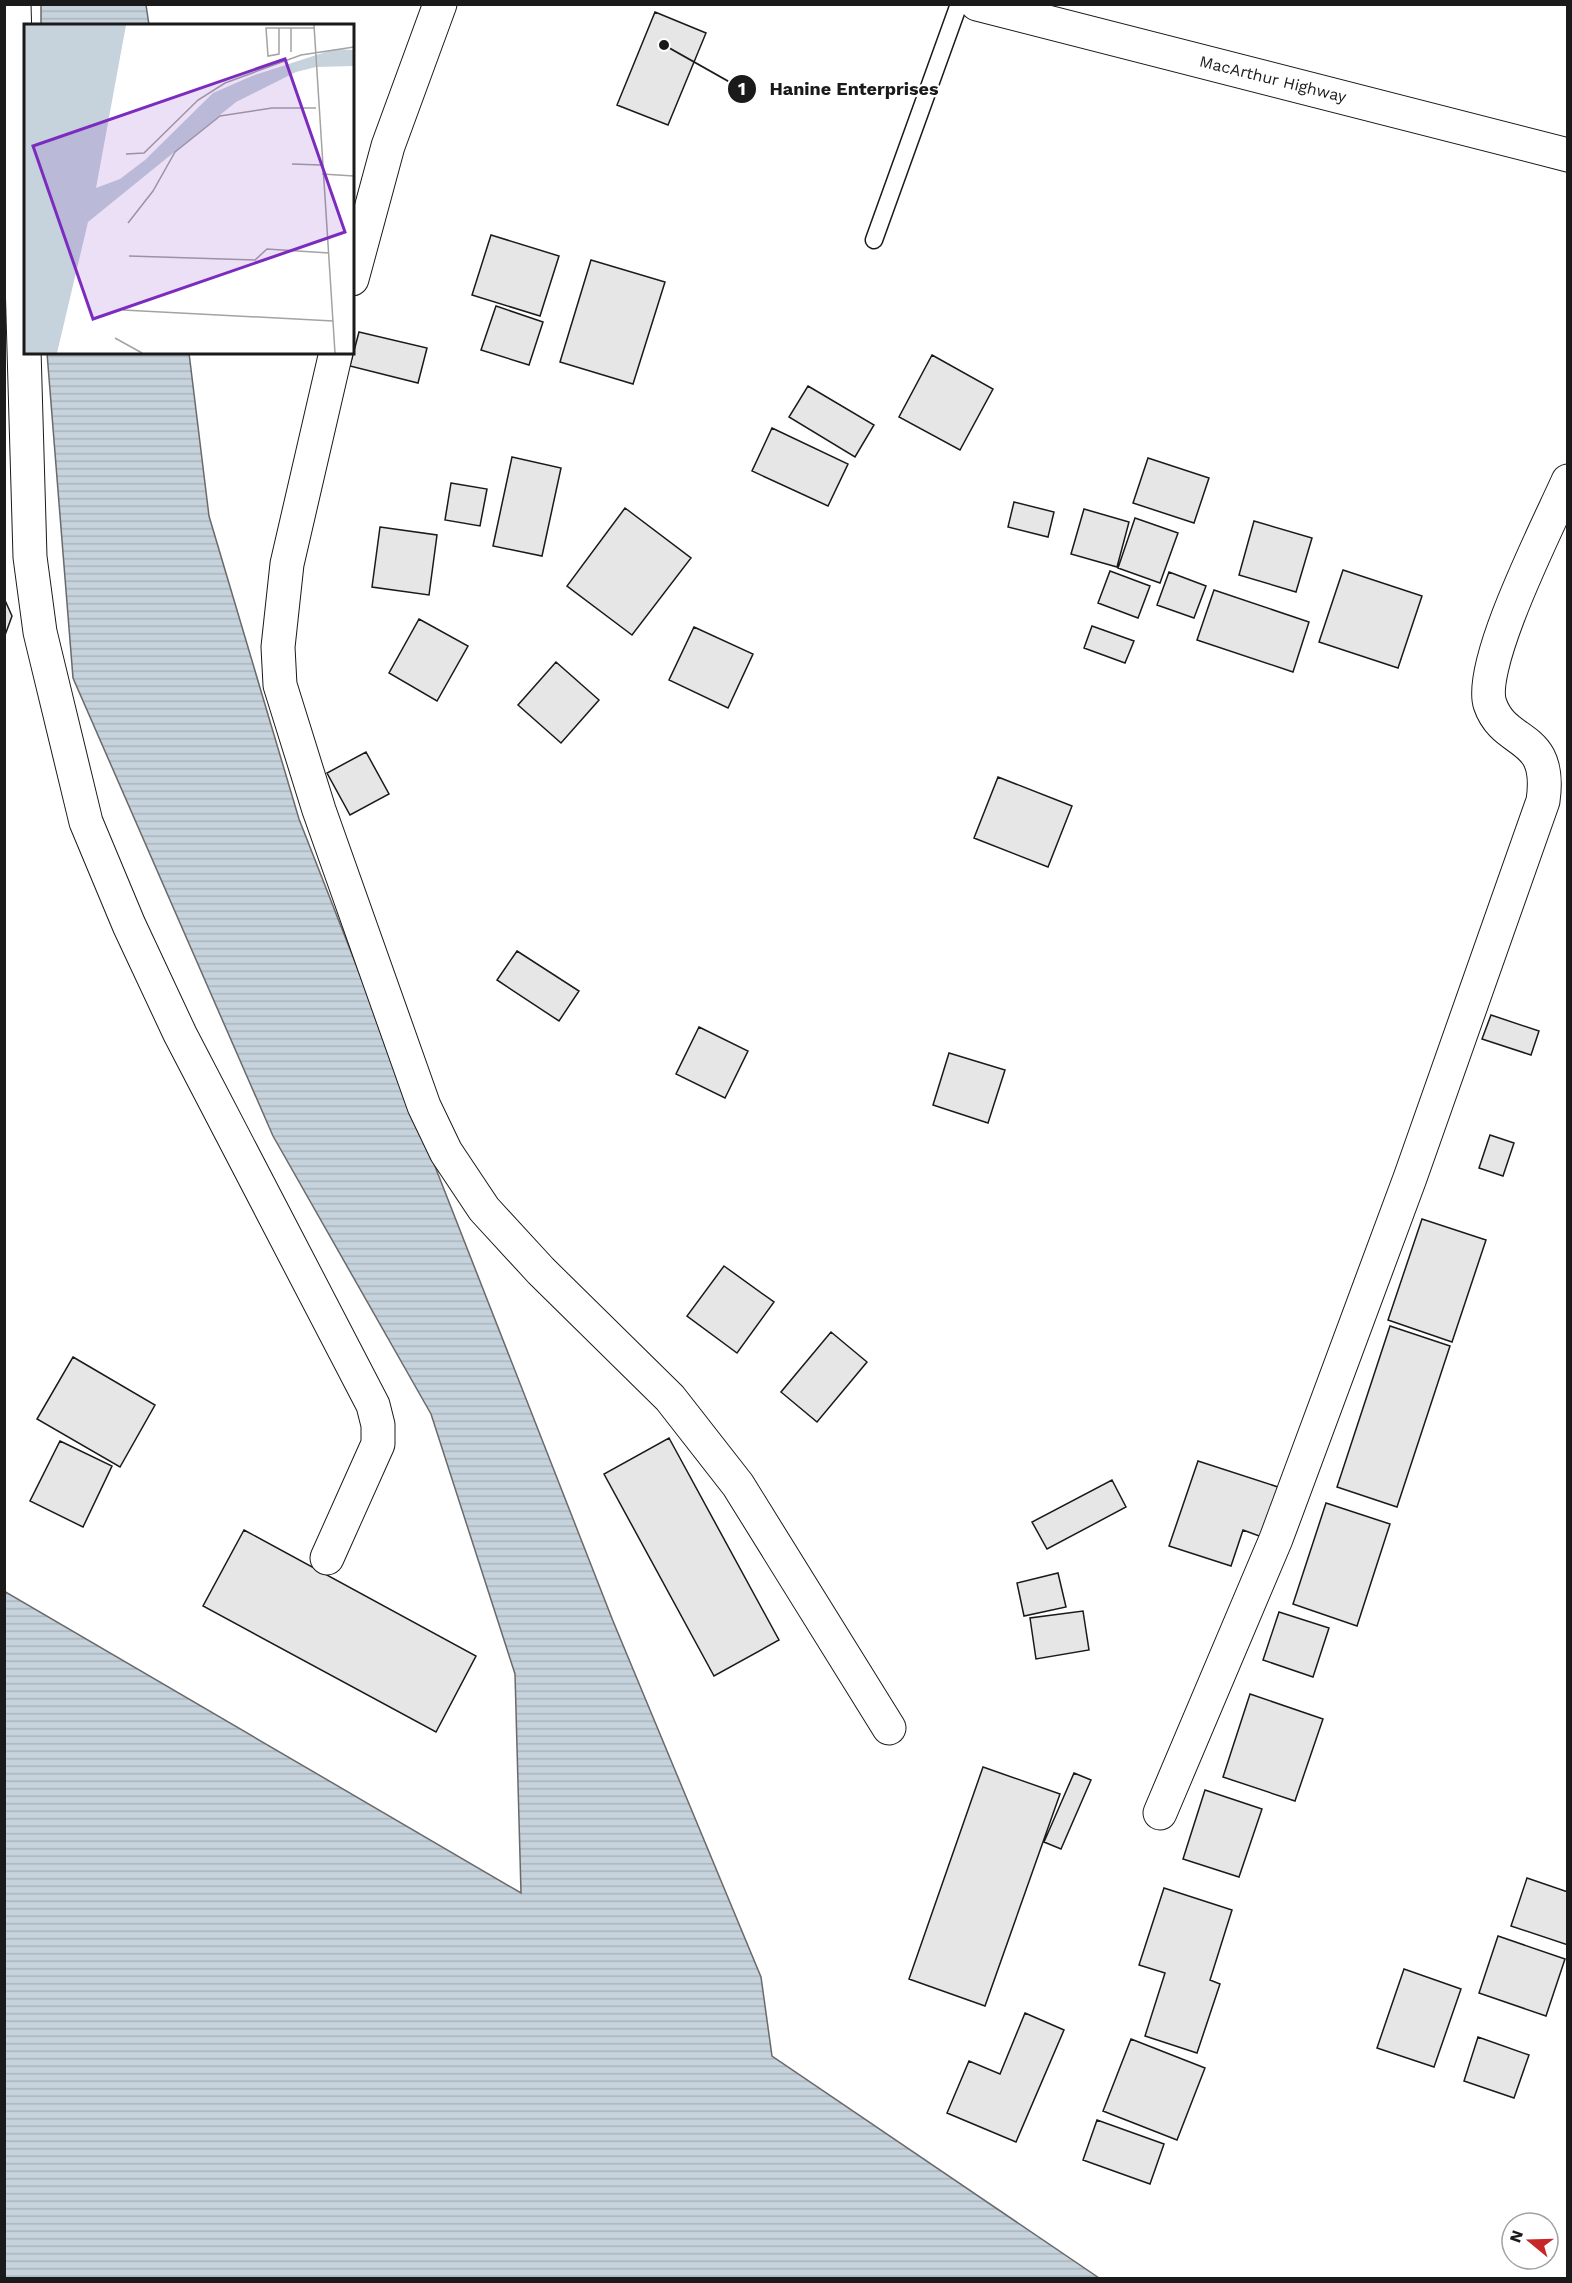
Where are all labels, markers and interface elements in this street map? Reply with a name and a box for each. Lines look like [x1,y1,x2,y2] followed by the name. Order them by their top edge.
[24,24,354,354] inset map
[1198,52,1349,107] street label: MacArthur Highway
[727,71,950,107] callout: Hanine Enterprises
[738,78,746,99] text: 1
[769,78,939,99] text: Hanine Enterprises
[1500,2211,1560,2271] north arrow
[1505,2228,1527,2245] text: N

